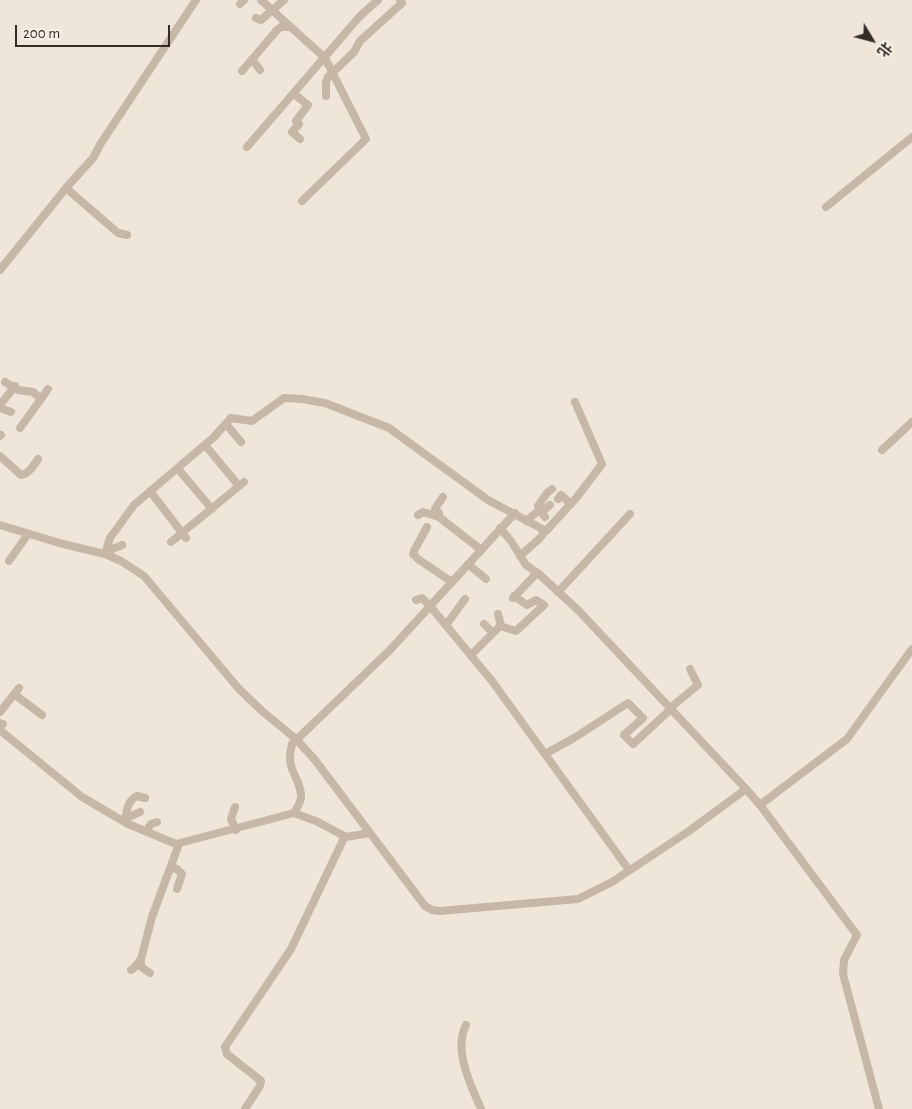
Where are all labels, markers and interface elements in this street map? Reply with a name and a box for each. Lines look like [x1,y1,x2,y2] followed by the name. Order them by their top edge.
[18,15,172,47] scale bar
[847,15,897,65] north arrow
[23,26,60,41] text: 200 m
[874,39,894,59] text: 北

